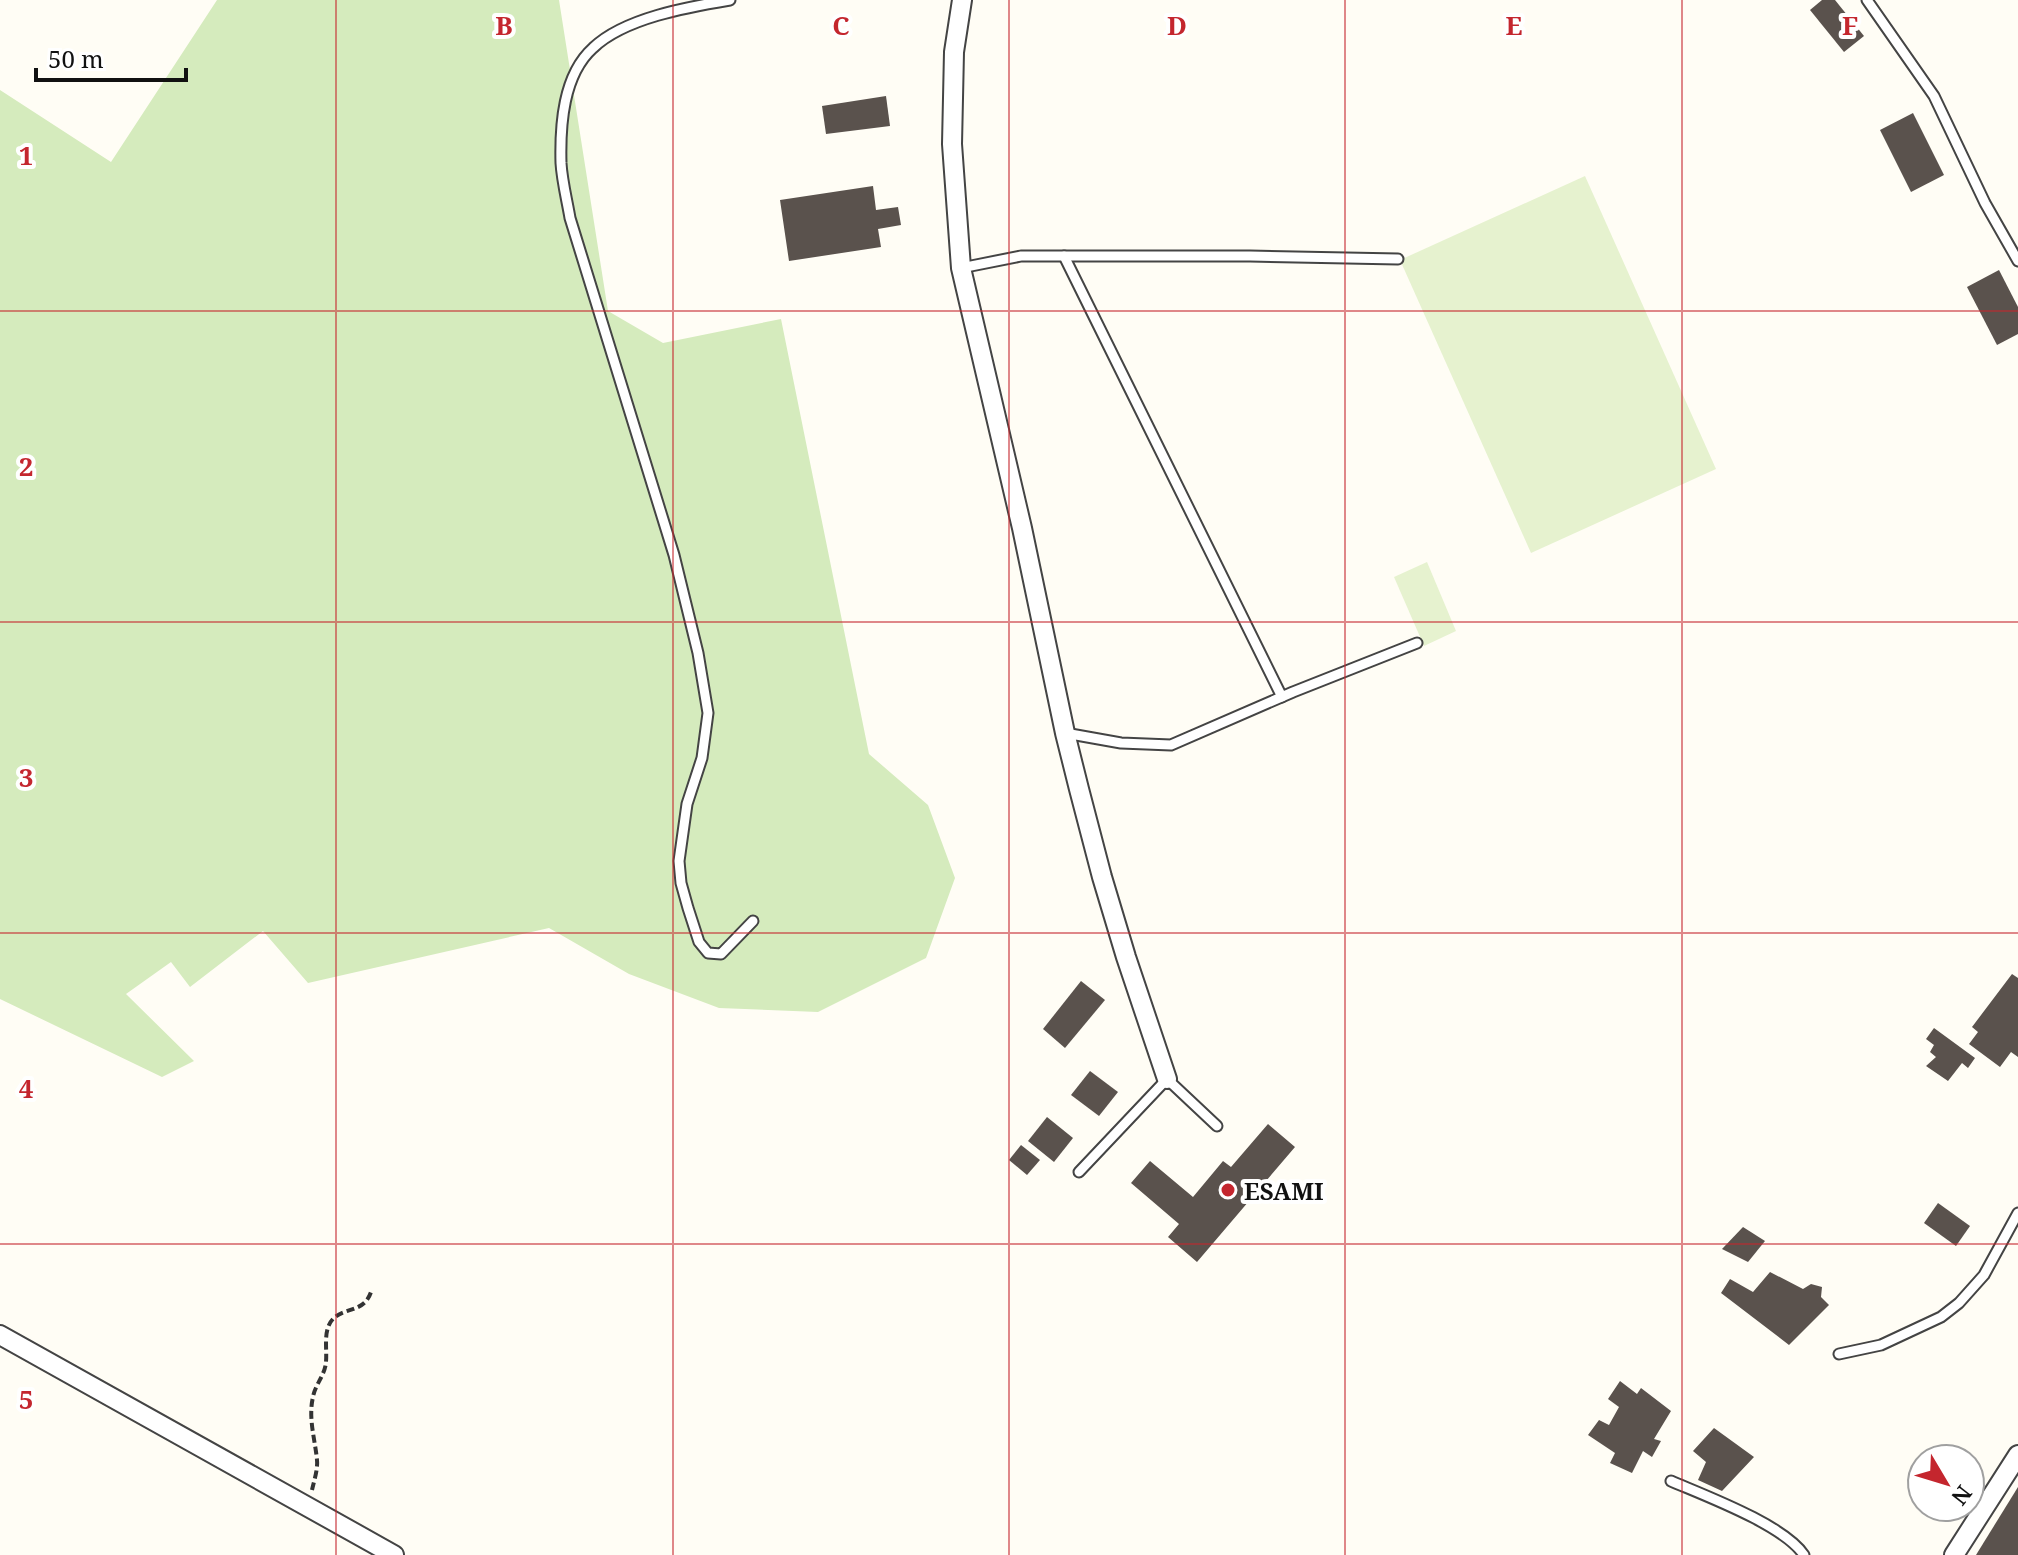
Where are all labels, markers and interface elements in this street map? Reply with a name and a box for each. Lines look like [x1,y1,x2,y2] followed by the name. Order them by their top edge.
[495,7,513,43] text: B
[832,7,850,43] text: C
[1167,7,1187,43] text: D
[1506,7,1523,43] text: E
[1842,7,1858,43] text: F
[36,32,186,82] scale bar
[48,42,104,75] text: 50 m
[19,137,33,173] text: 1
[19,448,33,484] text: 2
[19,759,33,795] text: 3
[19,1070,34,1106] text: 4
[1244,1174,1324,1207] place label: ESAMI
[1219,1181,1237,1199] marker: ESAMI
[19,1381,33,1417] text: 5
[1906,1443,1986,1523] north arrow
[1945,1480,1980,1512] text: N

